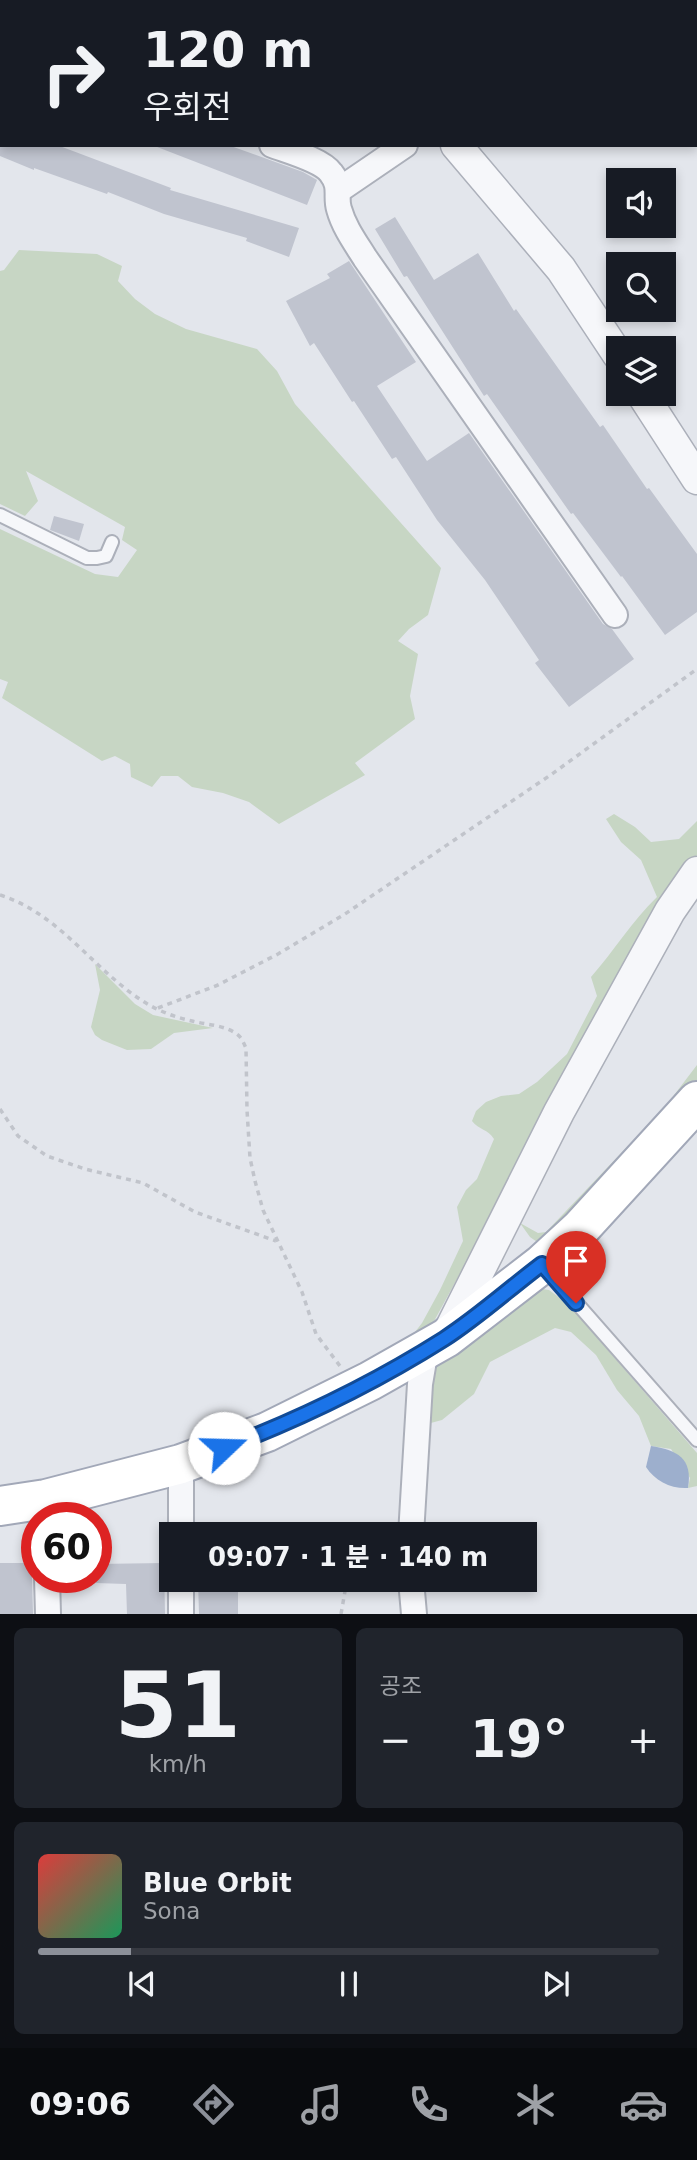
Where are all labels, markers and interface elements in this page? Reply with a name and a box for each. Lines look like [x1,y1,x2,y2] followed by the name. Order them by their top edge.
[143,22,313,79] text: 120 m
[28,28,119,119] icon: right
[143,88,231,126] text: 우회전
[606,168,676,406] map controls
[606,168,676,238] button: sound
[606,252,676,322] button: search
[606,336,676,406] button: layers
[546,1231,606,1303] pin
[557,1242,595,1280] icon: arrive
[187,1411,261,1485] position arrow
[21,1502,112,1593] speed limit sign: 60
[208,1542,488,1572] text: 09:07 · 1 분 · 140 m
[114,1653,241,1758] text: 51
[380,1673,422,1699] text: 공조
[470,1709,568,1769] text: 19°
[380,1718,411,1762] text: −
[627,1718,659,1762] text: +
[149,1751,207,1777] text: km/h
[143,1868,292,1898] text: Blue Orbit
[143,1898,200,1924] text: Sona
[123,1965,161,2003] icon: previous
[330,1965,368,2003] icon: pause
[537,1965,575,2003] icon: next
[189,2080,238,2129] icon: directions
[297,2080,346,2129] icon: music
[404,2080,453,2129] icon: phone
[511,2080,560,2129] icon: climate
[619,2080,668,2129] icon: car
[29,2085,131,2123] text: 09:06

